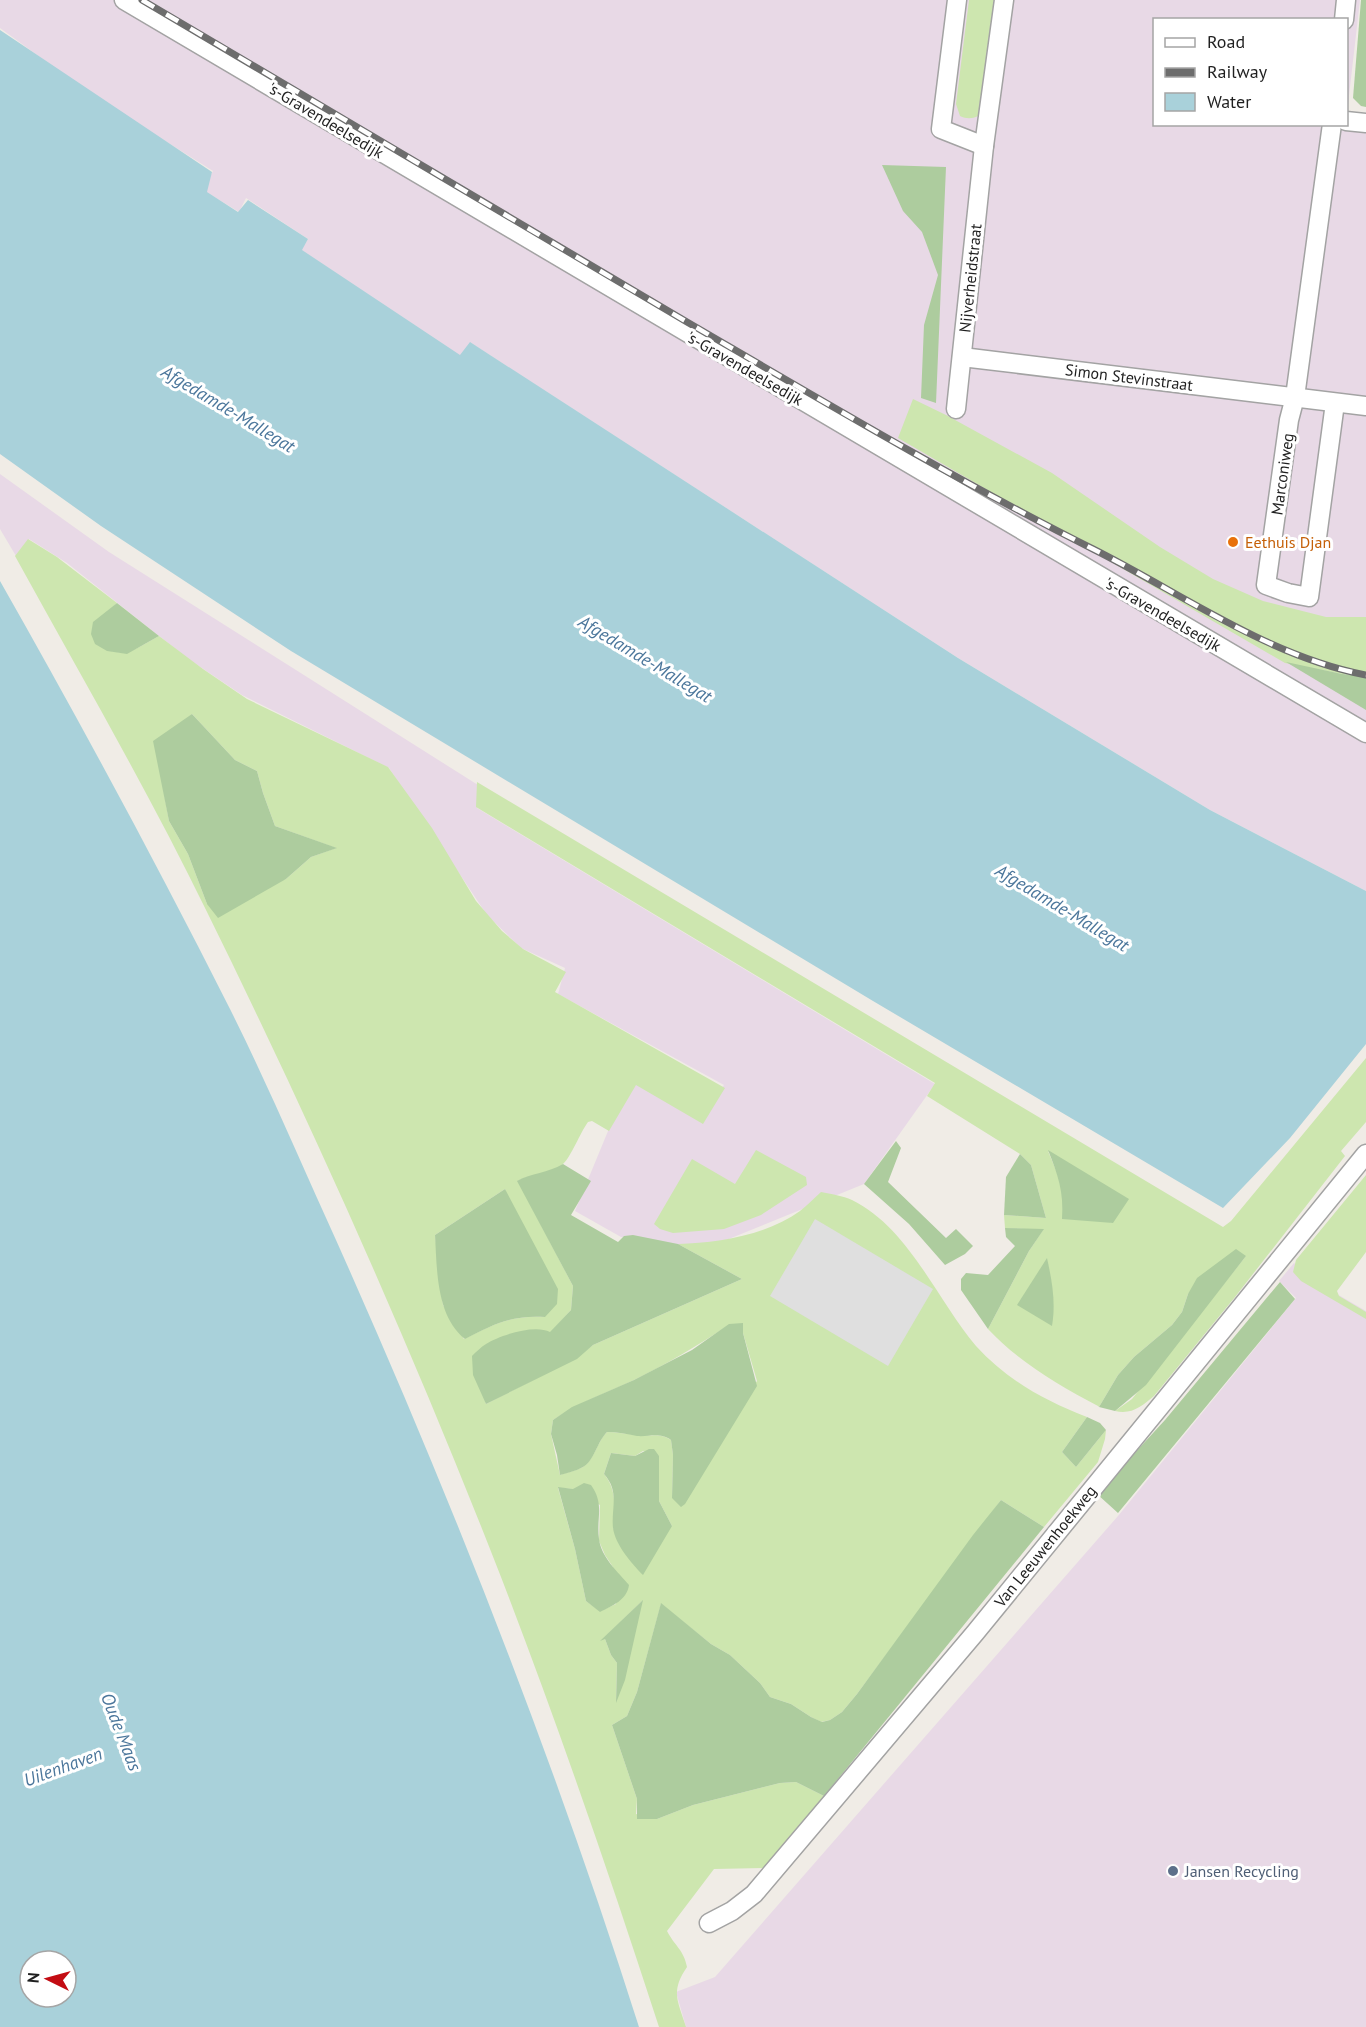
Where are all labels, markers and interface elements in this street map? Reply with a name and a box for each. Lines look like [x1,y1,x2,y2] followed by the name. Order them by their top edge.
[1153,18,1348,126] legend
[1207,30,1245,53] text: Road
[1207,60,1268,83] text: Railway
[264,78,388,163] street label: 's-Gravendeelsedijk
[1207,90,1251,113] text: Water
[954,222,986,333] street label: Nijverheidstraat
[683,326,807,410] street label: 's-Gravendeelsedijk
[156,359,300,458] water label: Afgedamde-Mallegat
[1064,359,1195,395] street label: Simon Stevinstraat
[1266,432,1298,516] street label: Marconiweg
[1245,532,1331,552] place label: Eethuis Djan
[1226,535,1240,549] marker: Eethuis Djan
[1101,572,1225,656] street label: 's-Gravendeelsedijk
[573,609,717,708] water label: Afgedamde-Mallegat
[990,858,1134,957] water label: Afgedamde-Mallegat
[989,1481,1100,1612] street label: Van Leeuwenhoekweg
[96,1690,147,1775] water label: Oude Maas
[20,1742,105,1791] water label: Uilenhaven
[1184,1861,1299,1881] place label: Jansen Recycling
[1166,1864,1180,1878] marker: Jansen Recycling
[18,1949,78,2009] north arrow
[23,1972,43,1984] text: N

